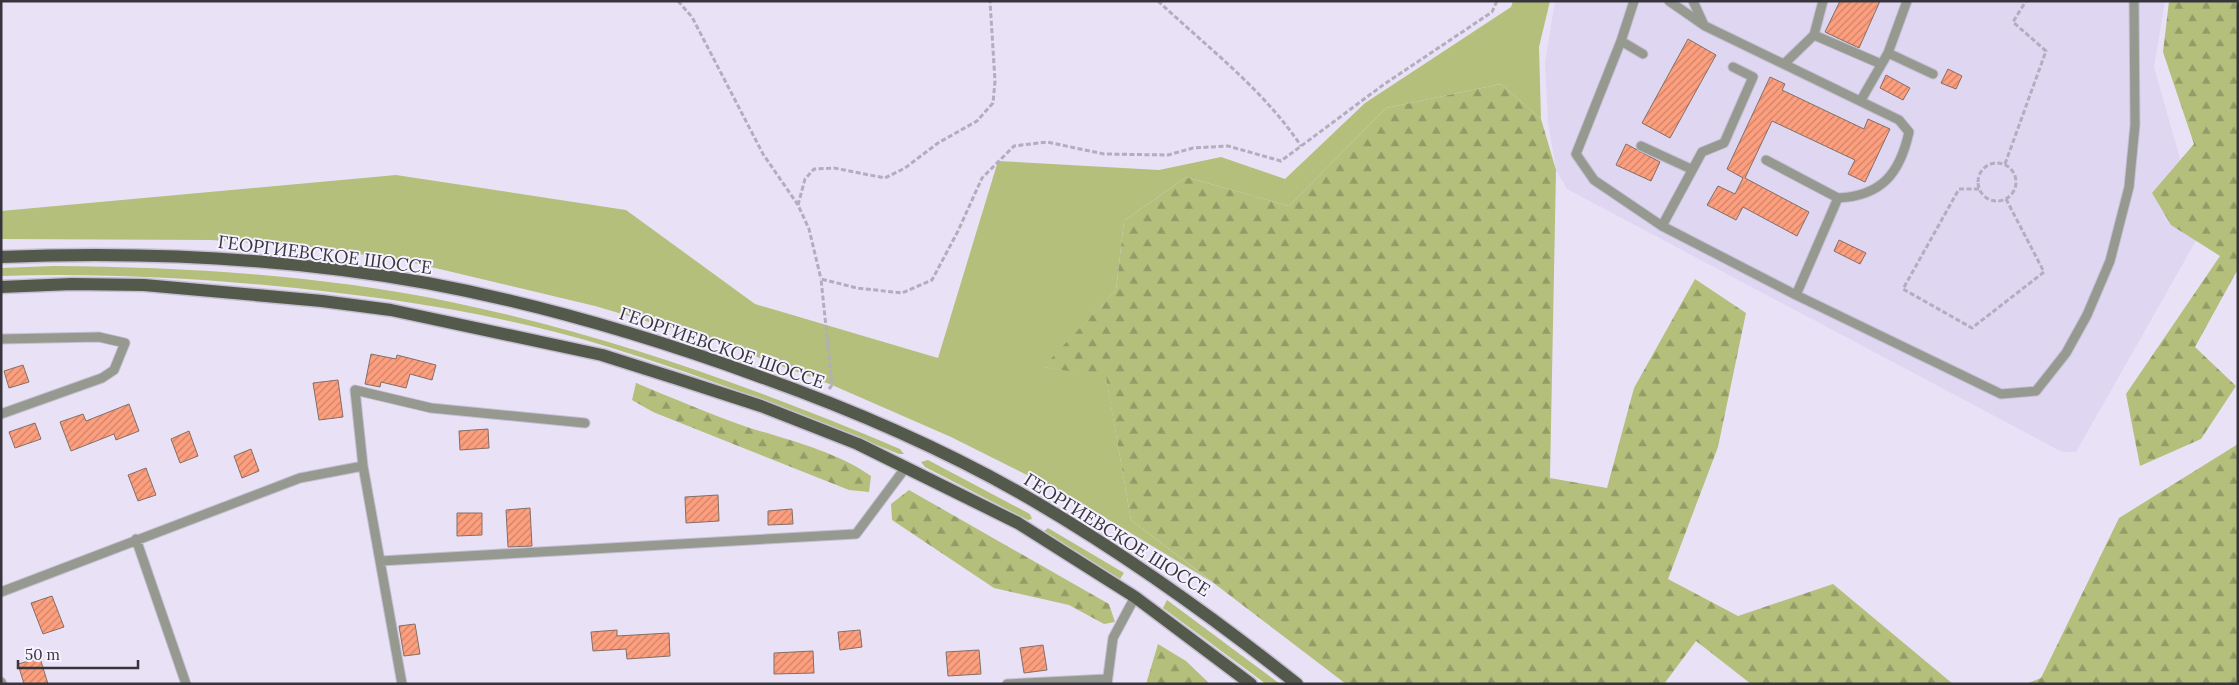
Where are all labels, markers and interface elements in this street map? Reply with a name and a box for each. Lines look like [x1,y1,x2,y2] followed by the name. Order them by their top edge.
[217,230,433,279] street label: ГЕОРГИЕВСКОЕ ШОССЕ
[616,302,828,394] street label: ГЕОРГИЕВСКОЕ ШОССЕ
[1020,468,1215,601] street label: ГЕОРГИЕВСКОЕ ШОССЕ
[18,638,138,670] scale bar
[25,645,60,664] text: 50 m

